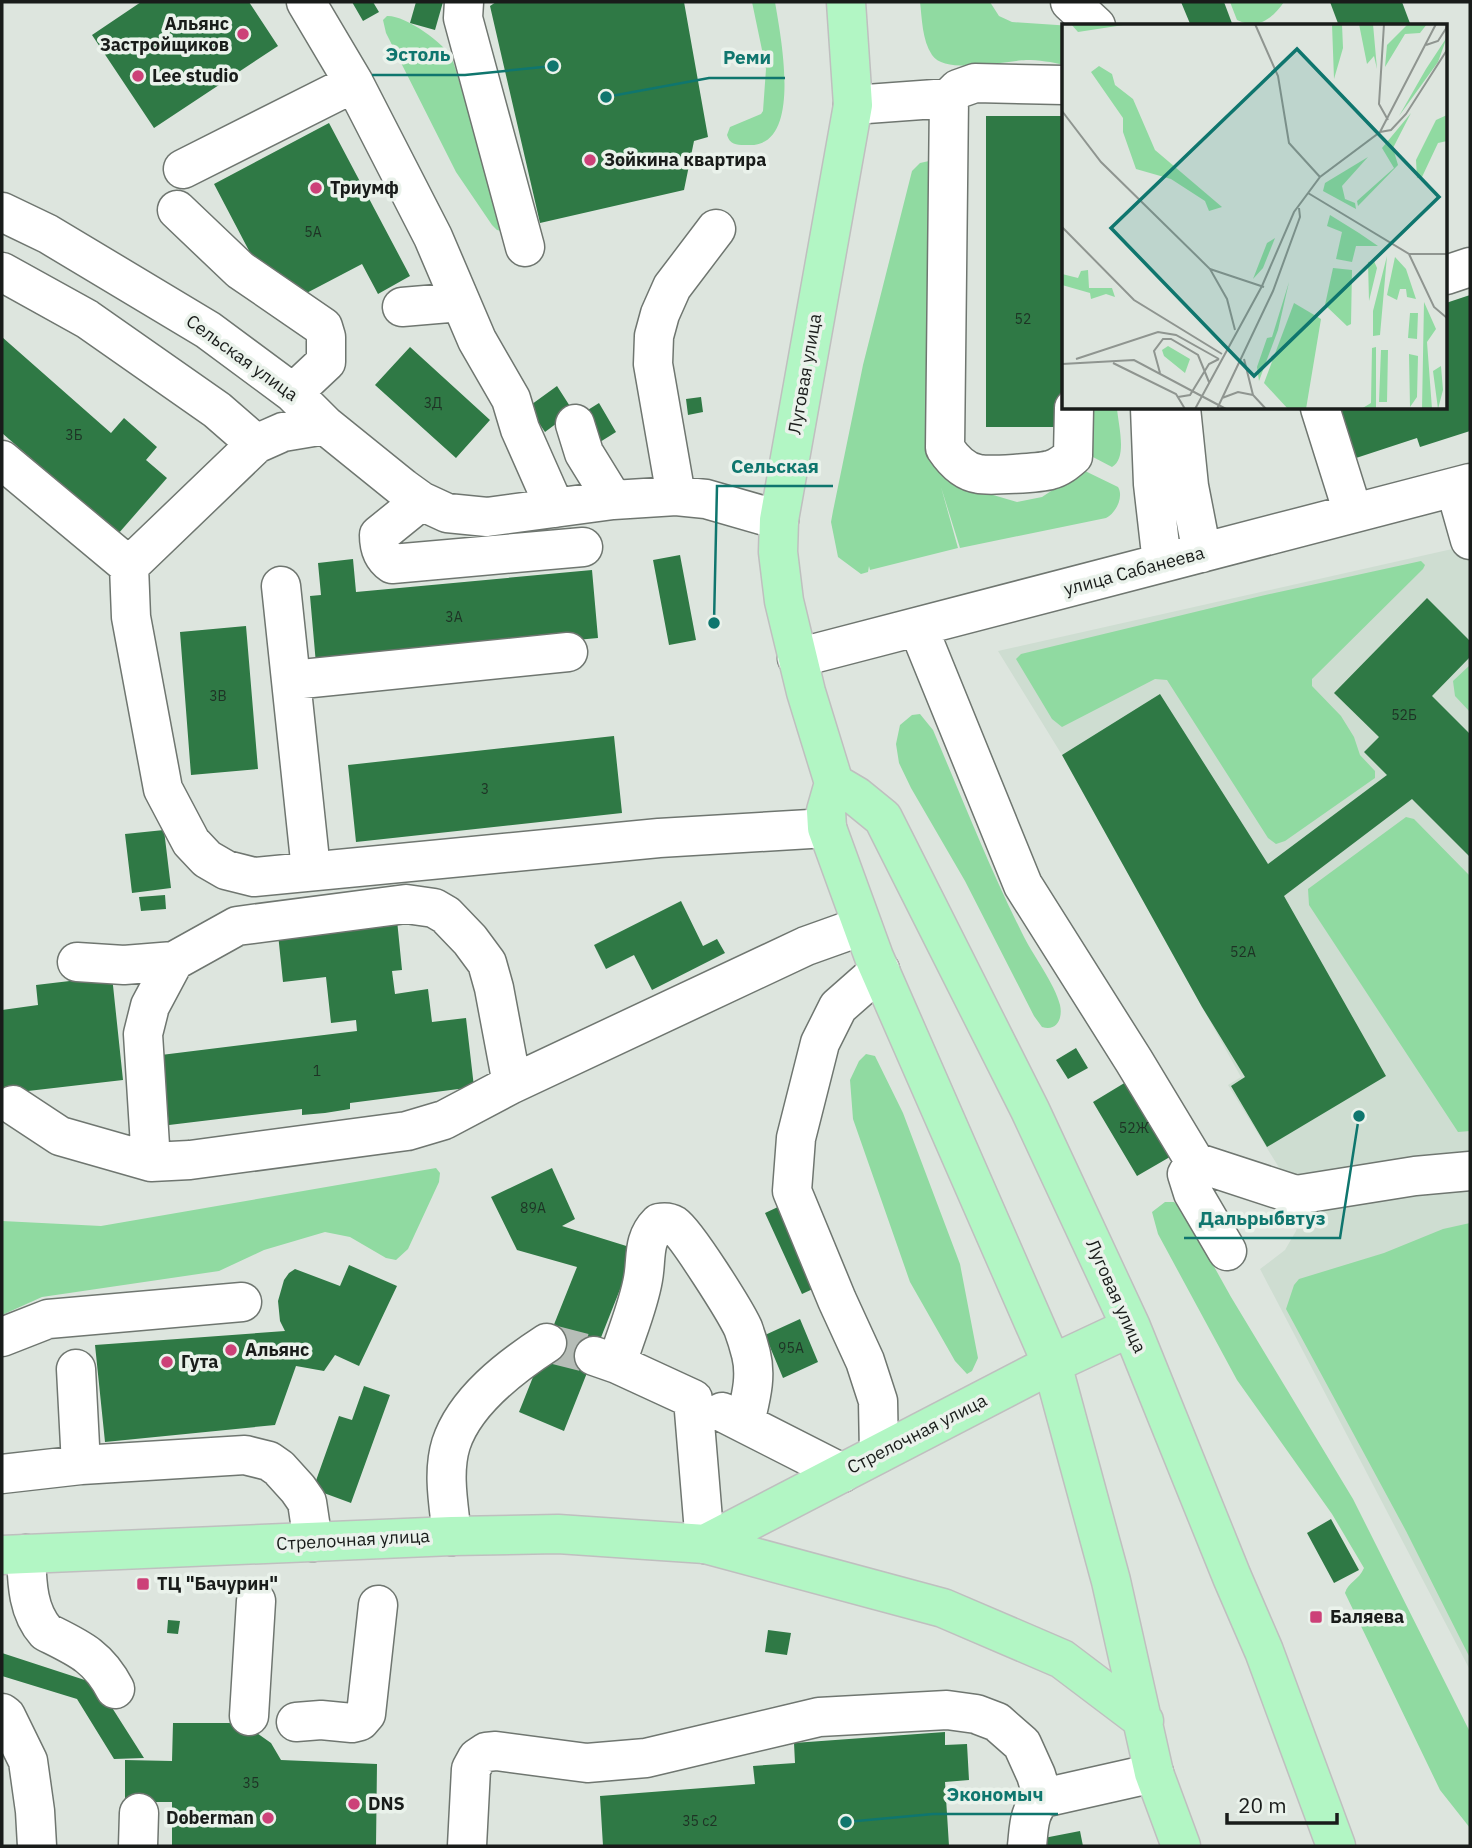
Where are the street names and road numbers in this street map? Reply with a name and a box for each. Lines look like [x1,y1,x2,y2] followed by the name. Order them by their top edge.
[182,309,303,406] street label: Сельская улица
[783,311,827,436] street label: Луговая улица
[1061,541,1207,600] street label: улица Сабанеева
[1081,1235,1152,1357] street label: Луговая улица
[843,1388,991,1479] street label: Стрелочная улица
[276,1524,431,1555] street label: Стрелочная улица

